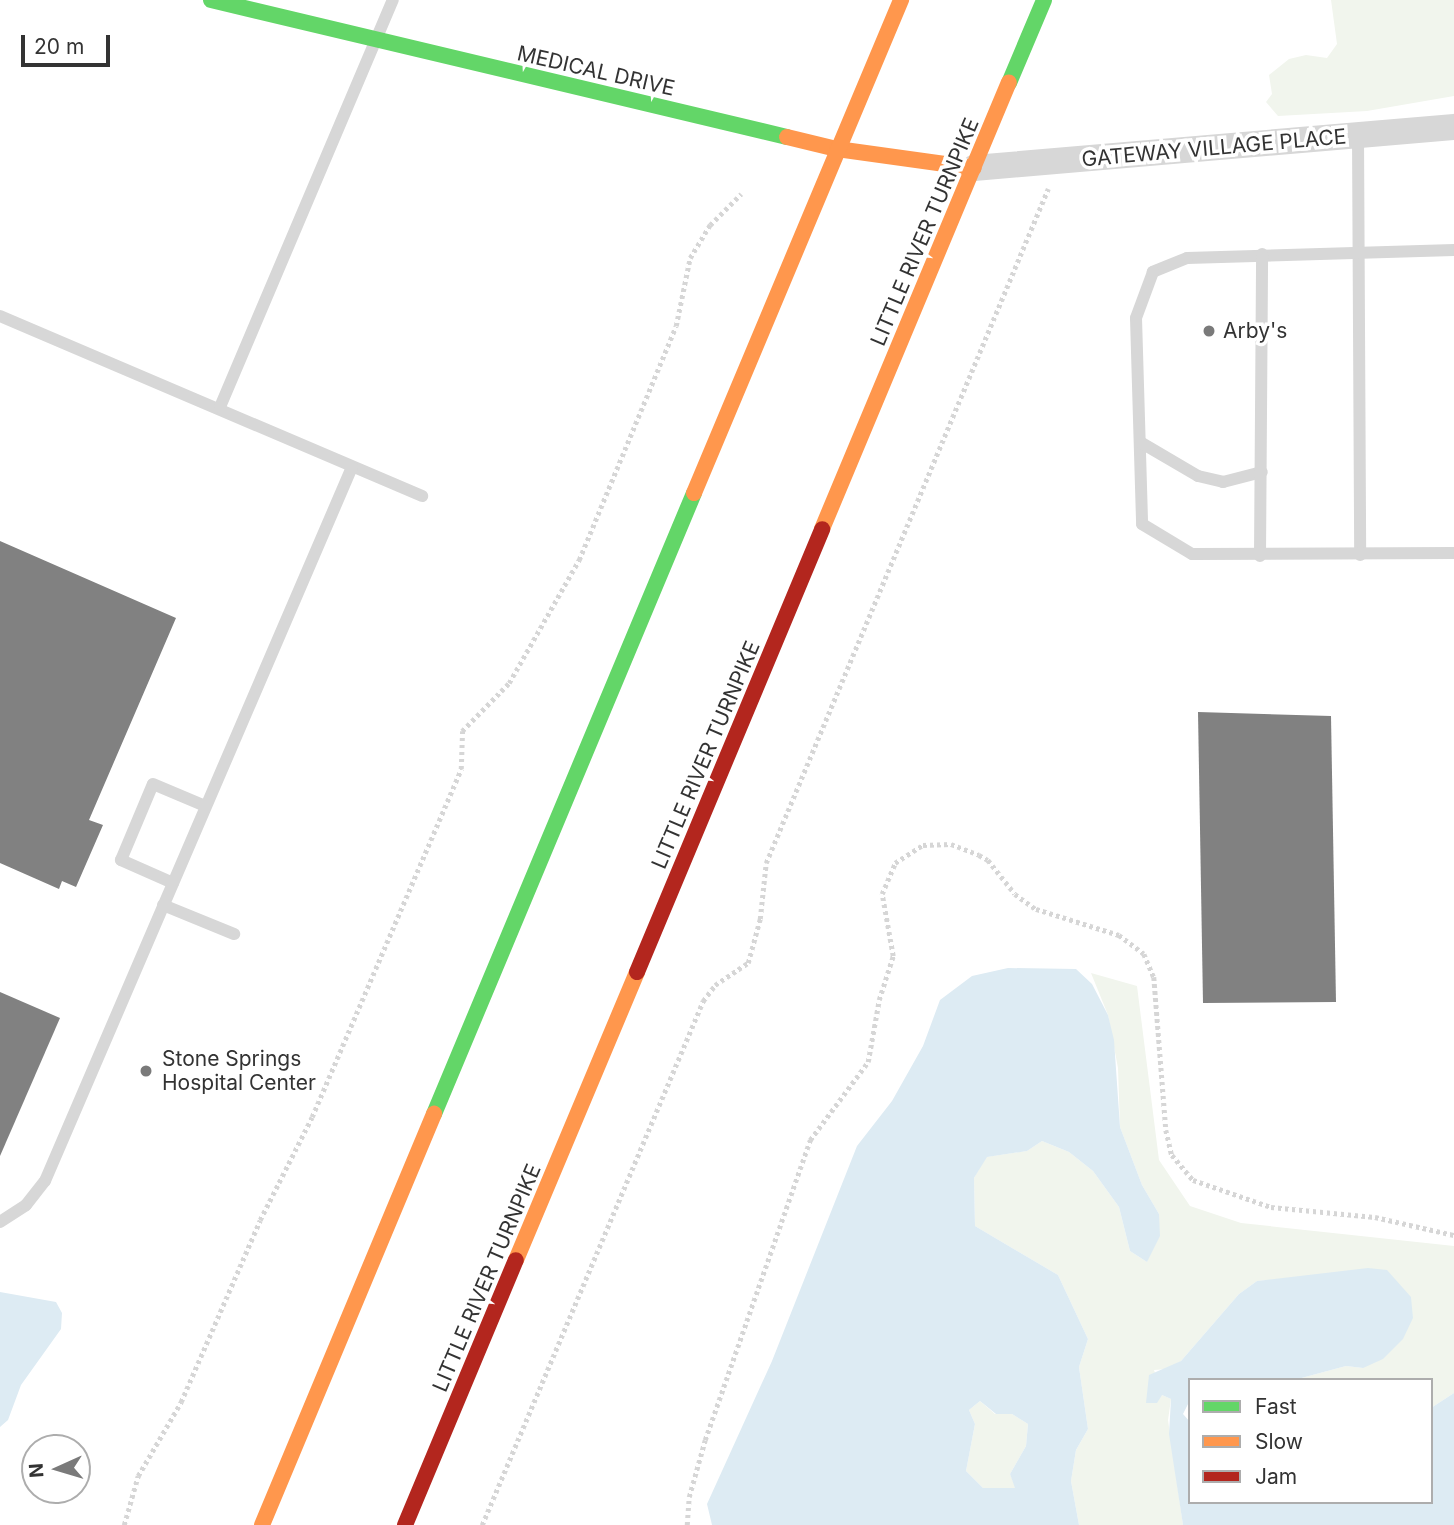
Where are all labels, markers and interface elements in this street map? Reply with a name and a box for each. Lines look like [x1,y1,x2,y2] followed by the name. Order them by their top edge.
[24,21,114,65] scale bar
[34,34,84,59] text: 20 m
[515,41,677,101] street label: MEDICAL DRIVE
[866,114,984,350] street label: LITTLE RIVER TURNPIKE
[1081,124,1347,172] street label: GATEWAY VILLAGE PLACE
[1223,318,1287,344] place label: Arby's
[1201,323,1217,339] marker: Arby's
[647,637,765,873] street label: LITTLE RIVER TURNPIKE
[162,1046,316,1096] place label: Stone Springs Hospital Center
[136,1061,156,1081] marker: Stone Springs Hospital Center
[428,1160,546,1396] street label: LITTLE RIVER TURNPIKE
[1188,1378,1433,1504] legend
[1255,1394,1297,1419] text: Fast
[1255,1429,1303,1454] text: Slow
[21,1434,91,1504] north arrow
[25,1462,49,1478] text: N
[1255,1464,1297,1489] text: Jam

